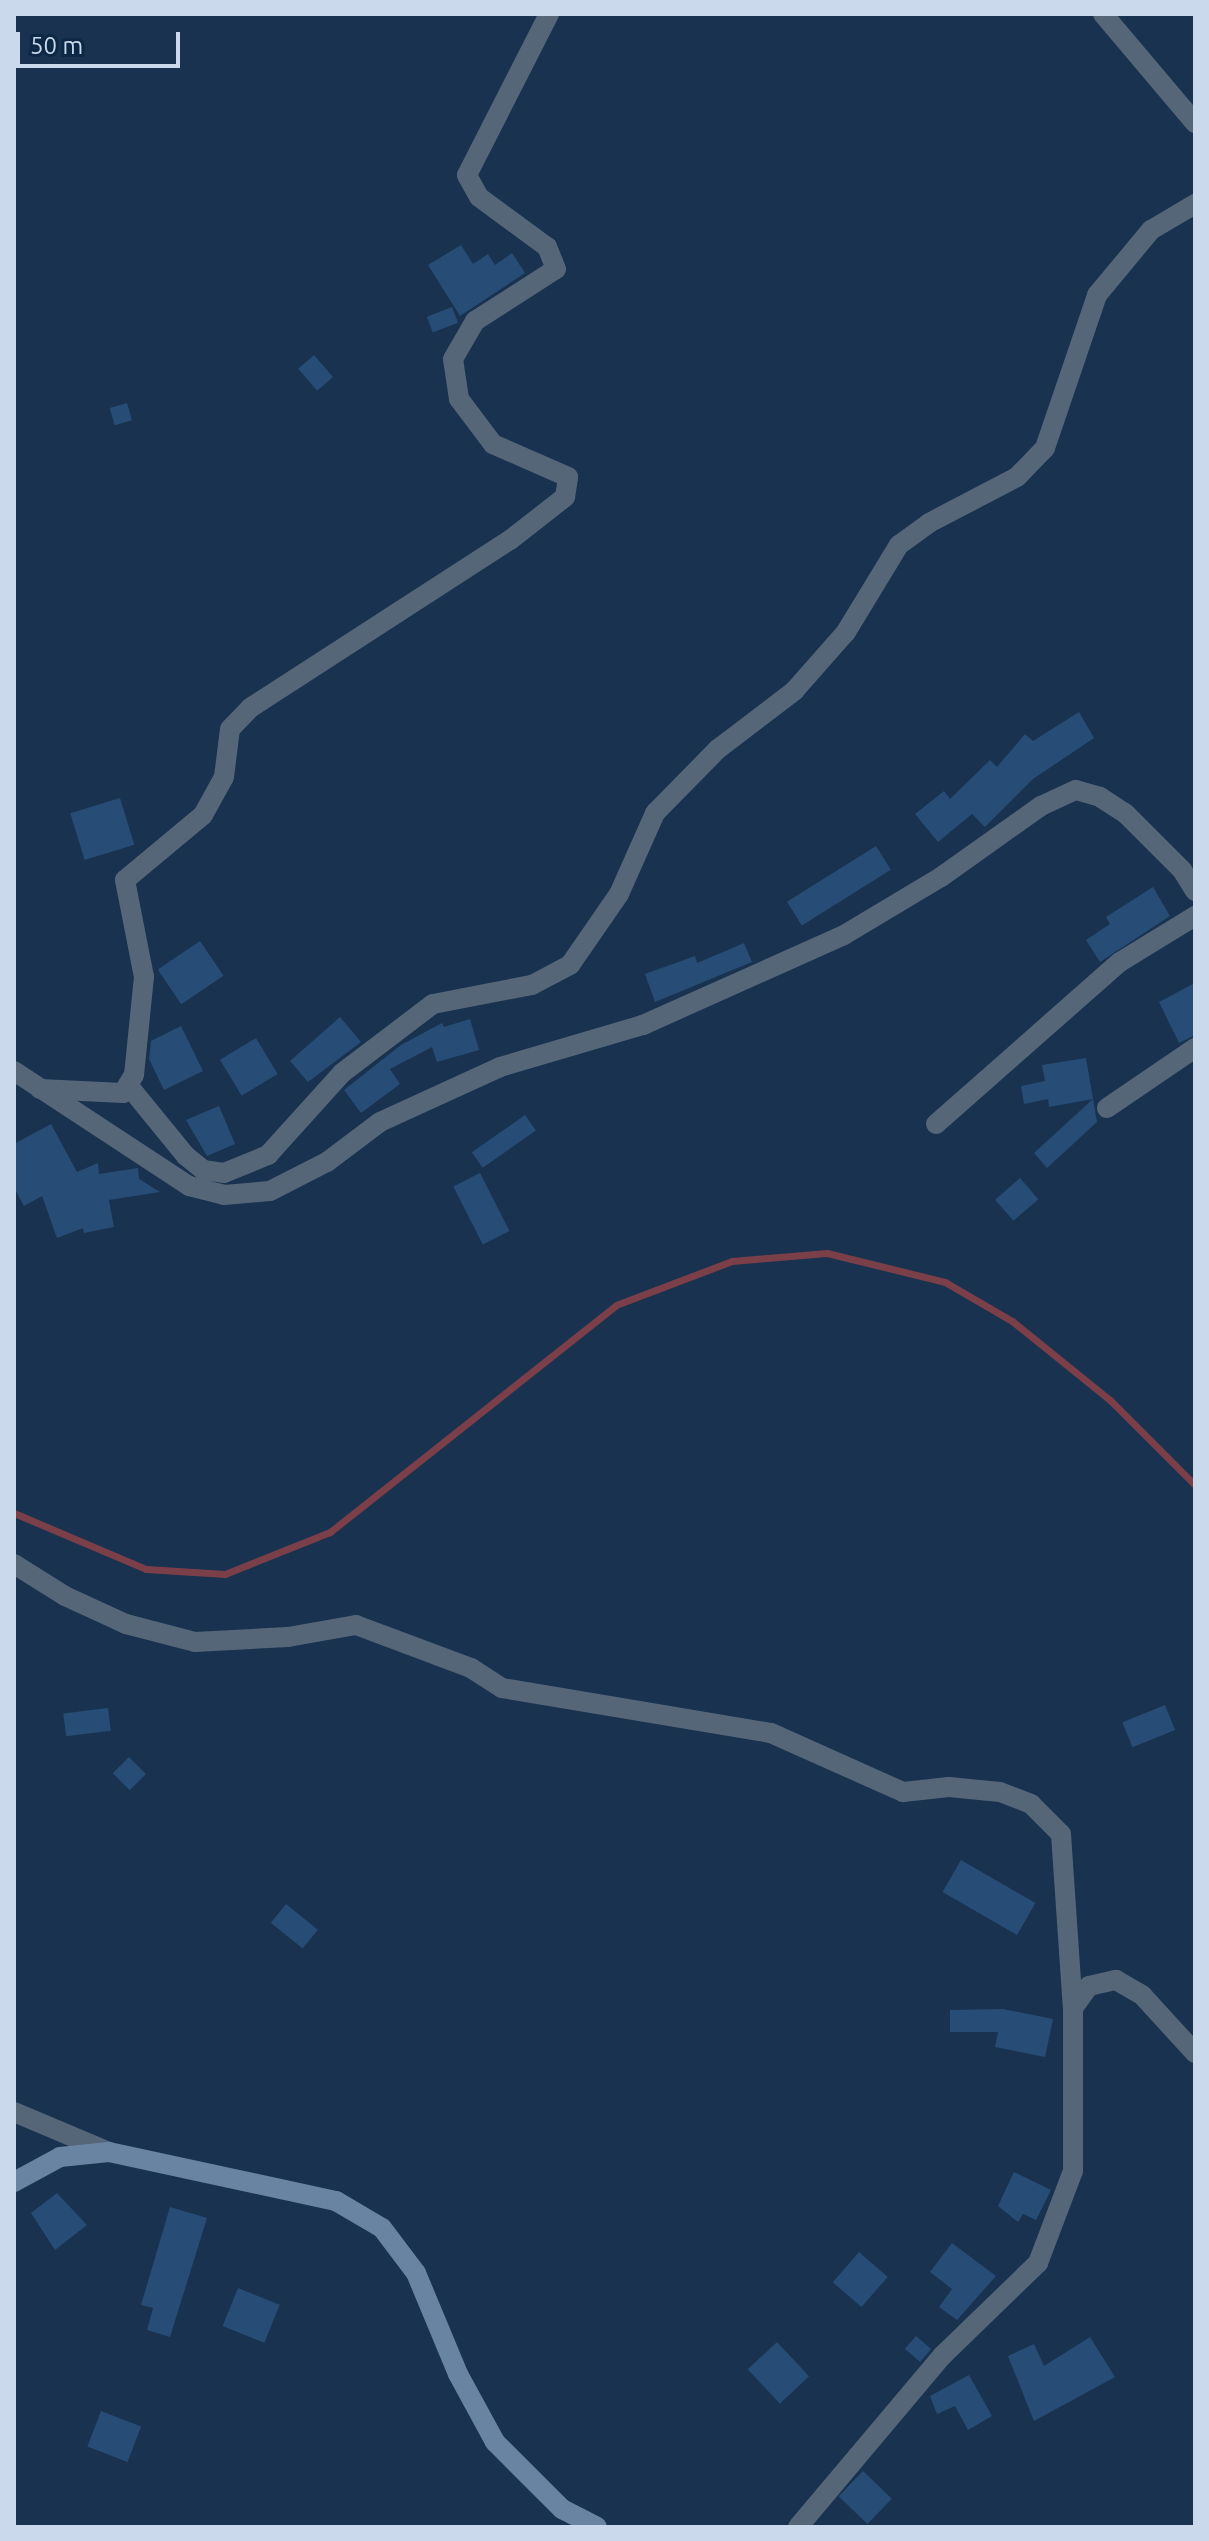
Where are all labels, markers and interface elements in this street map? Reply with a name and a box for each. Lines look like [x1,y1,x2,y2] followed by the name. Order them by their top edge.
[20,16,184,66] scale bar
[30,32,83,59] text: 50 m

